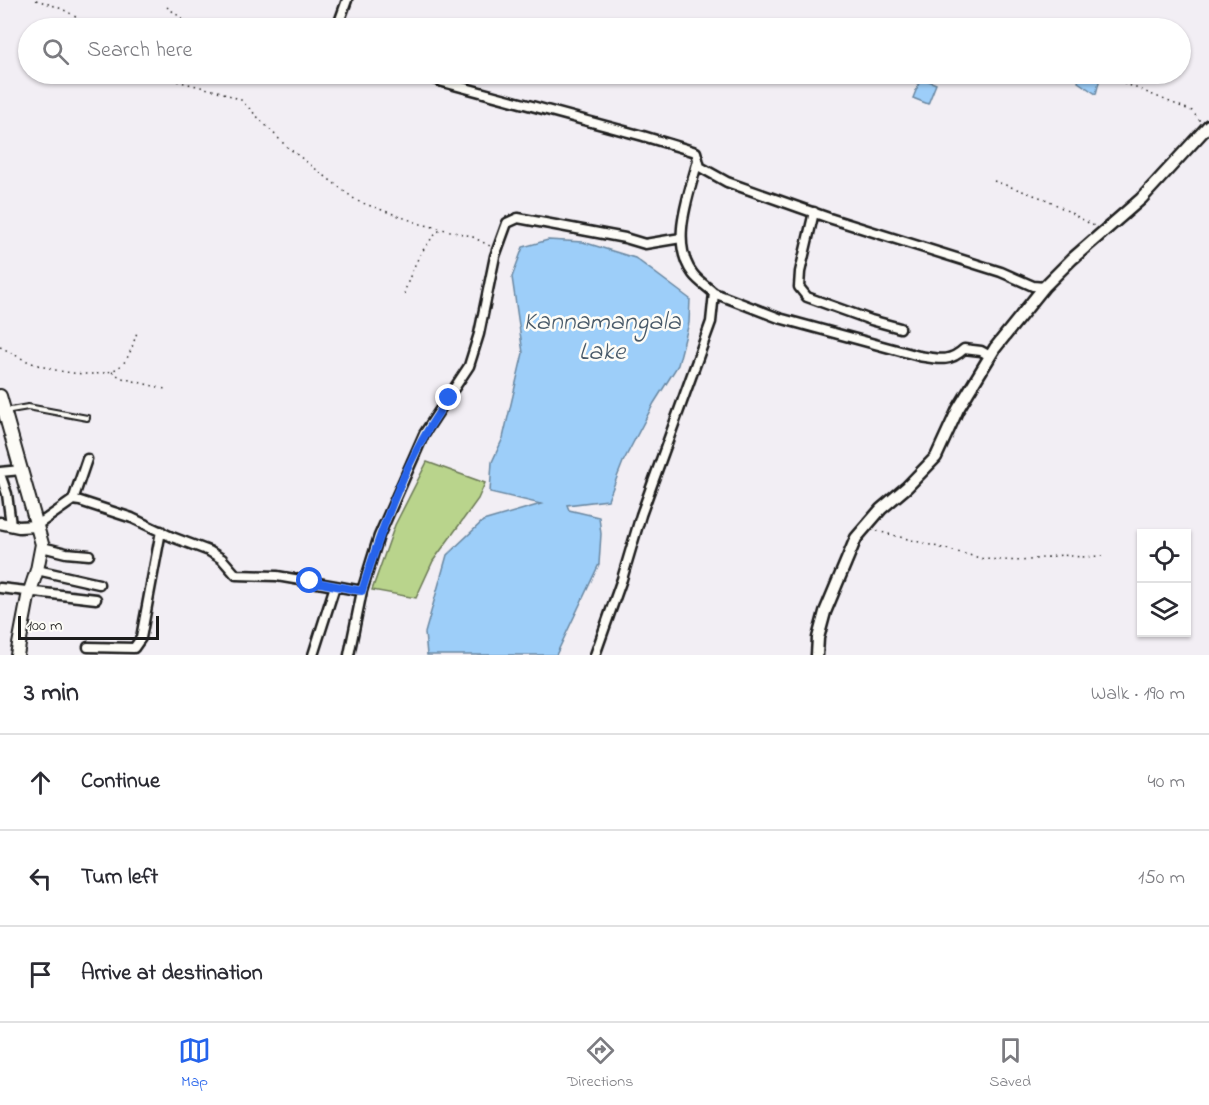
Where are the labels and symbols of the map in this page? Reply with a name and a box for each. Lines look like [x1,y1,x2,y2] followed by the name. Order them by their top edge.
[523,304,682,372] water label: Kannamangala Lake
[435,384,461,410] route end
[296,567,322,593] route start
[18,613,159,640] scale bar

